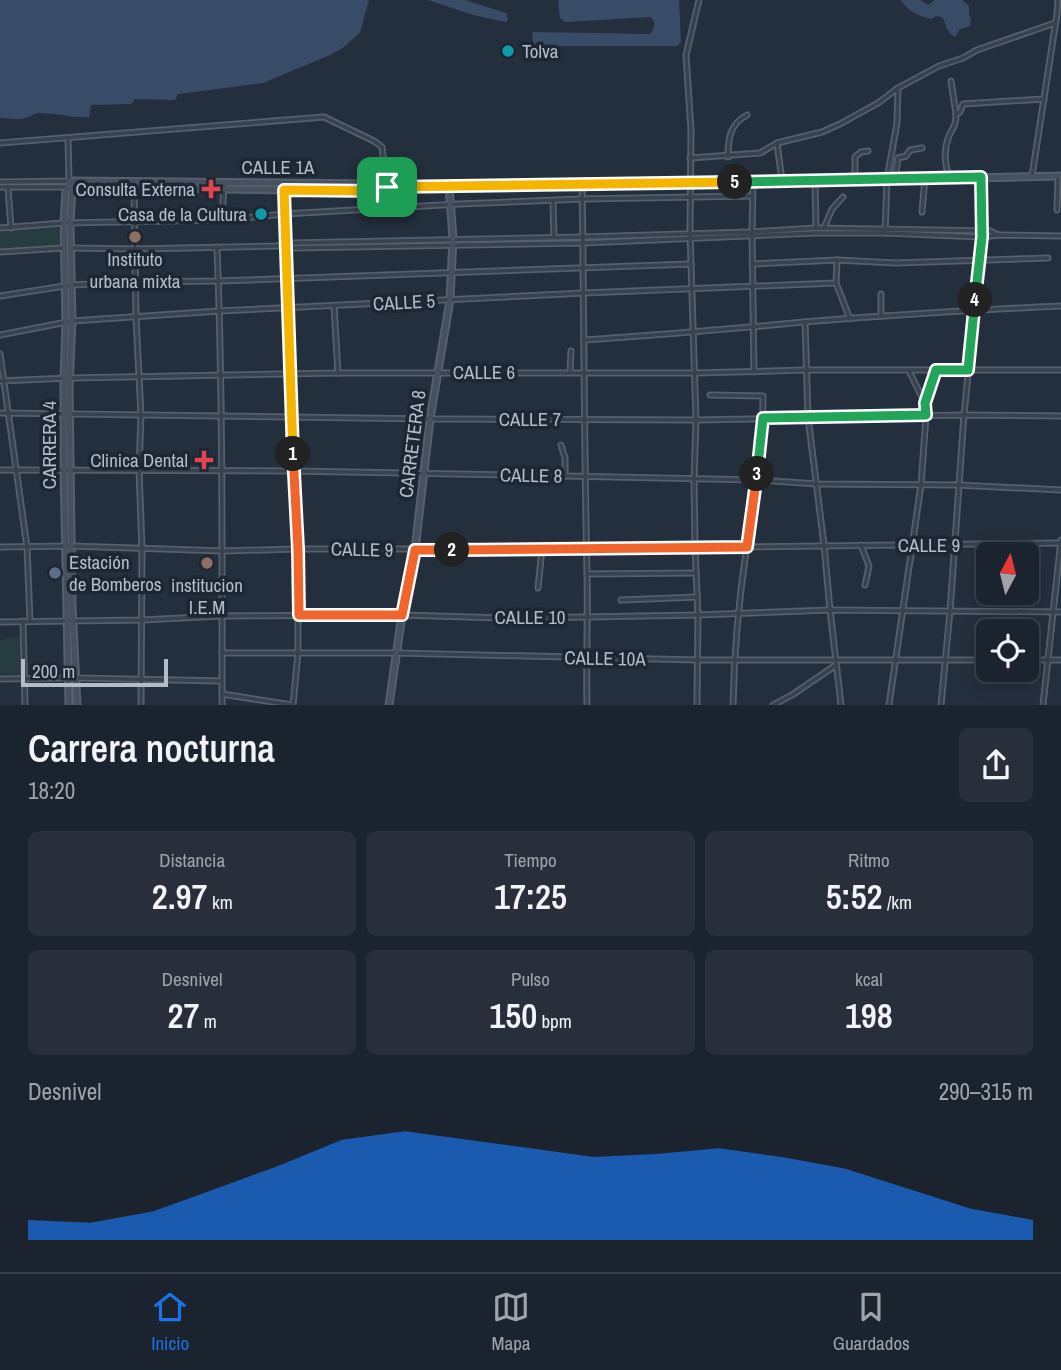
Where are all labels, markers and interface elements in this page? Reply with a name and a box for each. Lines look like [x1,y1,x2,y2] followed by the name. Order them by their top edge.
[522,38,559,64] place label: Tolva
[500,43,516,59] marker: Tolva
[242,154,315,180] street label: CALLE 1A
[357,157,417,217] pin
[718,164,752,200] pin: 5
[368,168,406,206] icon: arrive
[730,168,739,194] text: 5
[75,176,195,202] place label: Consulta Externa
[201,179,221,199] marker: Consulta Externa
[118,201,247,227] place label: Casa de la Cultura
[253,206,269,222] marker: Casa de la Cultura
[127,229,143,245] marker: Instituto urbana mixta
[90,246,181,294] place label: Instituto urbana mixta
[958,282,992,318] pin: 4
[970,286,979,312] text: 4
[372,287,436,317] street label: CALLE 5
[453,359,515,385] street label: CALLE 6
[393,389,431,499] street label: CARRETERA 8
[36,401,62,489] street label: CARRERA 4
[499,406,562,432] street label: CALLE 7
[276,436,310,472] pin: 1
[288,440,297,466] text: 1
[90,447,188,473] place label: Clinica Dental
[194,450,214,470] marker: Clinica Dental
[740,456,774,491] pin: 3
[752,460,761,486] text: 3
[500,461,562,489] street label: CALLE 8
[434,532,470,568] pin: 2
[898,532,960,558] street label: CALLE 9
[331,535,393,563] street label: CALLE 9
[447,536,456,562] text: 2
[976,542,1040,606] north arrow
[976,542,1039,682] map controls
[69,549,162,597] place label: Estación de Bomberos
[199,555,215,571] marker: institucion I.E.M
[47,565,63,581] marker: Estación de Bomberos
[171,572,243,620] place label: institucion I.E.M
[494,604,566,630] street label: CALLE 10
[976,619,1039,682] button: locate
[564,644,647,672] street label: CALLE 10A
[21,656,168,688] scale bar
[32,658,75,684] text: 200 m
[28,723,275,774] text: Carrera nocturna
[959,728,1033,802] button: share
[28,775,75,806] text: 18:20
[159,847,225,873] text: Distancia
[504,847,557,873] text: Tiempo
[848,847,890,873] text: Ritmo
[152,873,208,920] text: 2.97
[494,873,567,920] text: 17:25
[826,873,883,920] text: 5:52
[208,889,233,915] text: km
[883,889,912,915] text: /km
[162,966,222,992] text: Desnivel
[511,966,550,992] text: Pulso
[855,966,883,992] text: kcal
[168,992,199,1039] text: 27
[489,992,537,1039] text: 150
[845,992,893,1039] text: 198
[199,1008,217,1034] text: m
[537,1008,572,1034] text: bpm
[28,1076,101,1107] text: Desnivel
[939,1076,1033,1107] text: 290–315 m
[151,1288,189,1356] tab: Inicio
[492,1288,531,1356] tab: Mapa
[833,1288,910,1356] tab: Guardados

